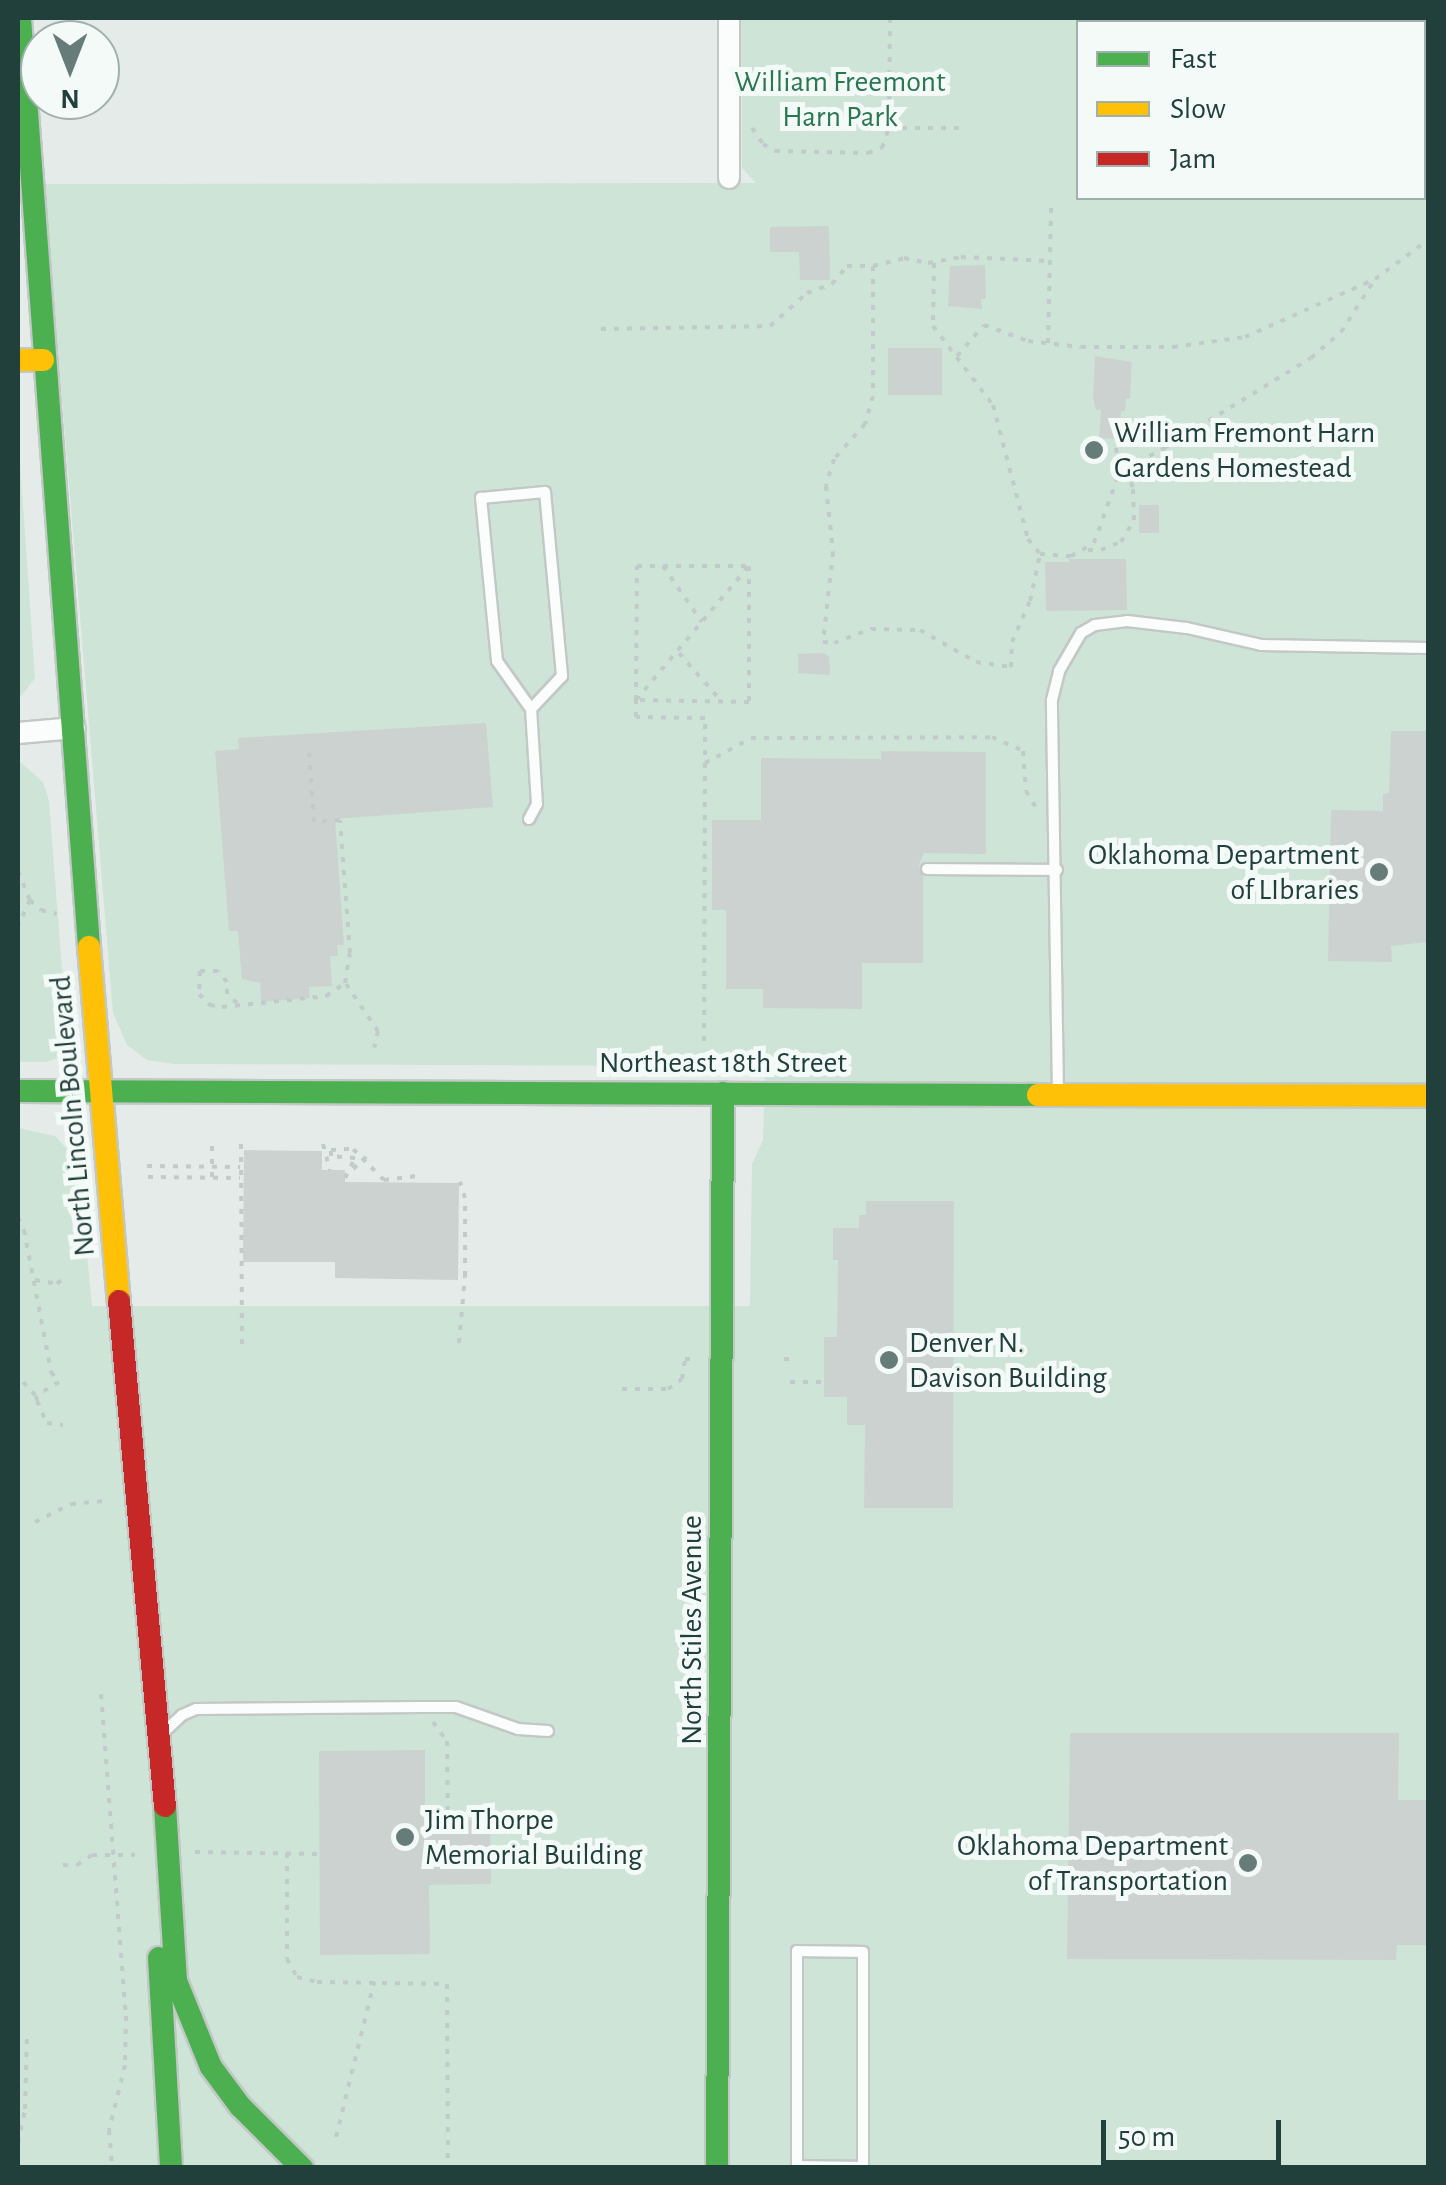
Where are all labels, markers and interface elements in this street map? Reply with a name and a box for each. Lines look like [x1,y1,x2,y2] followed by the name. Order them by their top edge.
[20,20,120,120] north arrow
[1076,20,1426,200] legend
[1170,44,1217,74] text: Fast
[734,64,946,134] park label: William Freemont Harn Park
[60,84,80,112] text: N
[1170,94,1226,124] text: Slow
[1170,144,1216,174] text: Jam
[1114,415,1375,486] place label: William Fremont Harn Gardens Homestead
[1083,439,1105,461] marker: William Fremont Harn Gardens Homestead
[1088,837,1359,908] place label: Oklahoma Department of LIbraries
[1368,861,1390,883] marker: Oklahoma Department of LIbraries
[43,974,103,1258] street label: North Lincoln Boulevard
[599,1045,847,1081] street label: Northeast 18th Street
[909,1325,1107,1396] place label: Denver N. Davison Building
[878,1349,900,1371] marker: Denver N. Davison Building
[674,1515,710,1745] street label: North Stiles Avenue
[425,1802,642,1872] place label: Jim Thorpe Memorial Building
[394,1826,416,1848] marker: Jim Thorpe Memorial Building
[957,1828,1228,1898] place label: Oklahoma Department of Transportation
[1237,1852,1259,1874] marker: Oklahoma Department of Transportation
[1106,2100,1286,2162] scale bar
[1118,2122,1175,2152] text: 50 m

